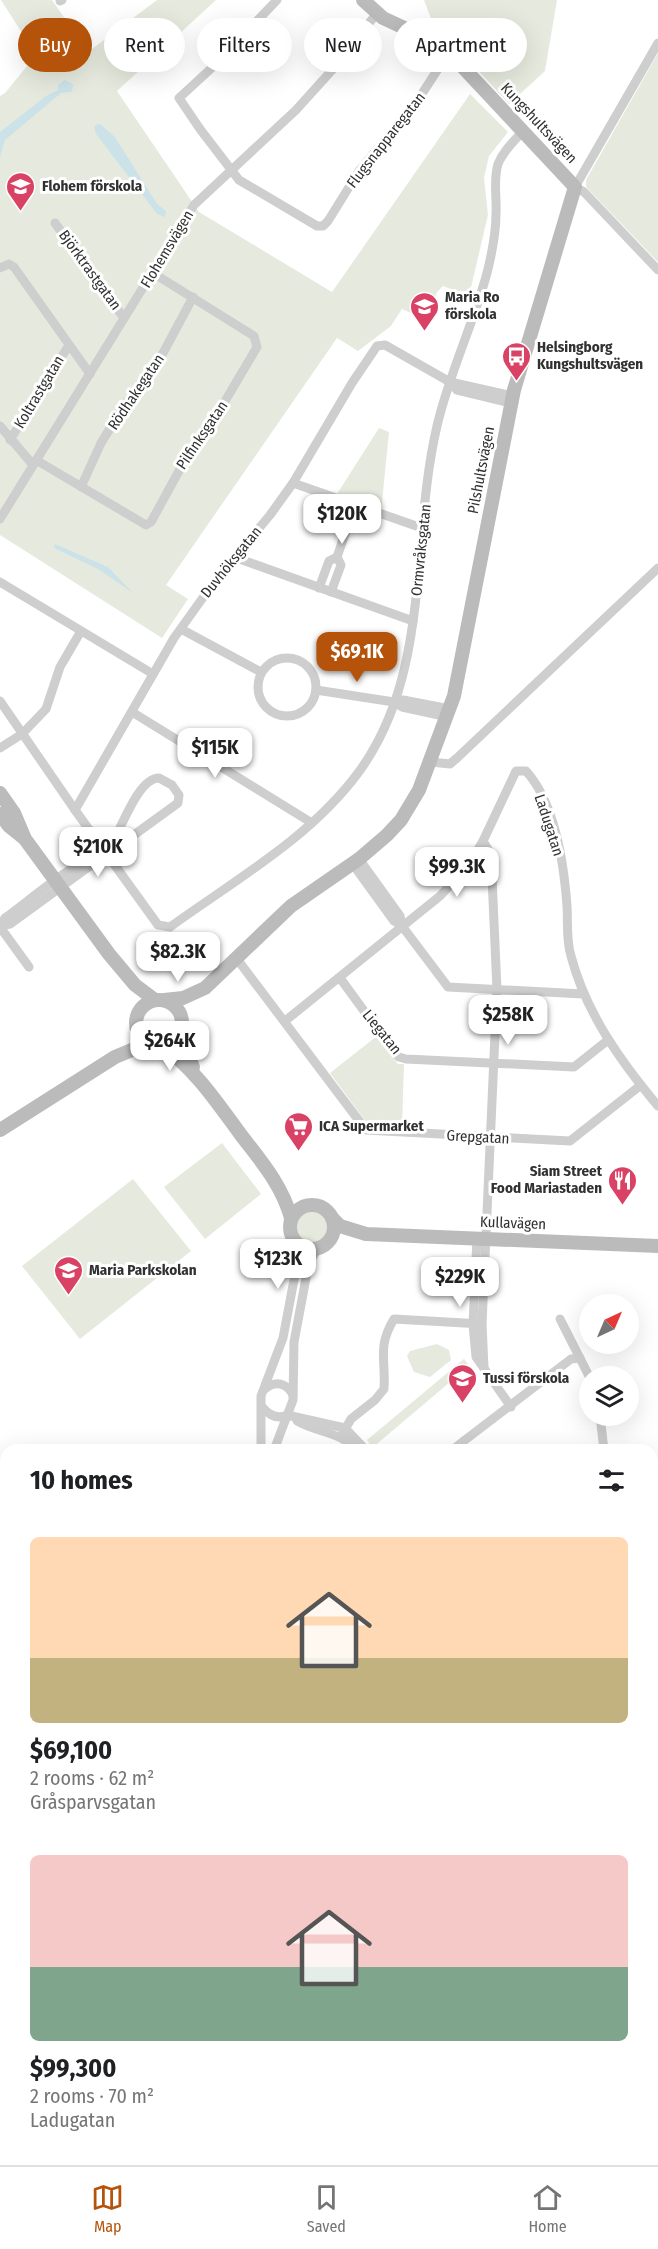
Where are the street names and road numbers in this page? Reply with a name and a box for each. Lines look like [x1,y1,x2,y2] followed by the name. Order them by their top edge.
[497,79,581,167] street label: Kungshultsvägen
[343,89,429,191] street label: Flugsnapparegatan
[137,207,197,291] street label: Flohemsvägen
[55,227,125,313] street label: Björktrastgatan
[104,351,168,433] street label: Rödhakegatan
[10,352,68,432] street label: Koltrastgatan
[172,397,232,473] street label: Pilfinksgatan
[464,425,498,515] street label: Pilshultsvägen
[407,503,435,597] street label: Ormvråksgatan
[197,523,265,601] street label: Duvhöksgatan
[531,792,567,858] street label: Ladugatan
[359,1006,405,1058] street label: Liegatan
[446,1126,510,1148] street label: Grepgatan
[480,1213,546,1233] street label: Kullavägen

